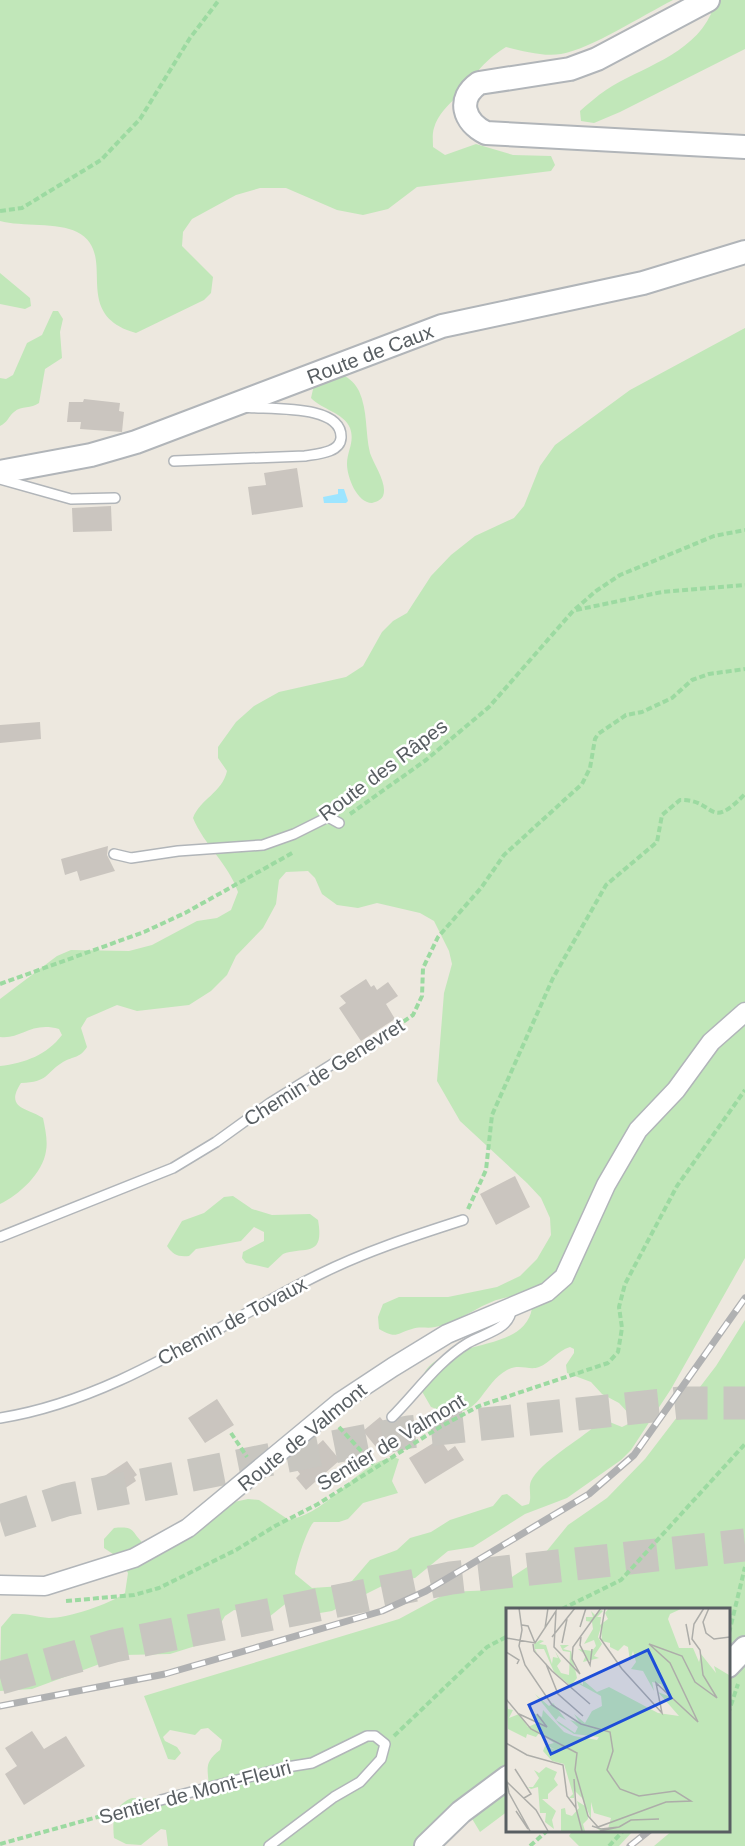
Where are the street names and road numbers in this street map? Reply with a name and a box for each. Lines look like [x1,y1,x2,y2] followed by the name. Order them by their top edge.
[304,320,436,388] street label: Route de Caux
[315,715,451,825] street label: Route des Râpes
[240,1014,408,1130] street label: Chemin de Genevret
[154,1272,310,1370] street label: Chemin de Tovaux
[233,1378,371,1495] street label: Route de Valmont
[313,1389,469,1495] street label: Sentier de Valmont
[97,1756,293,1828] street label: Sentier de Mont-Fleuri

